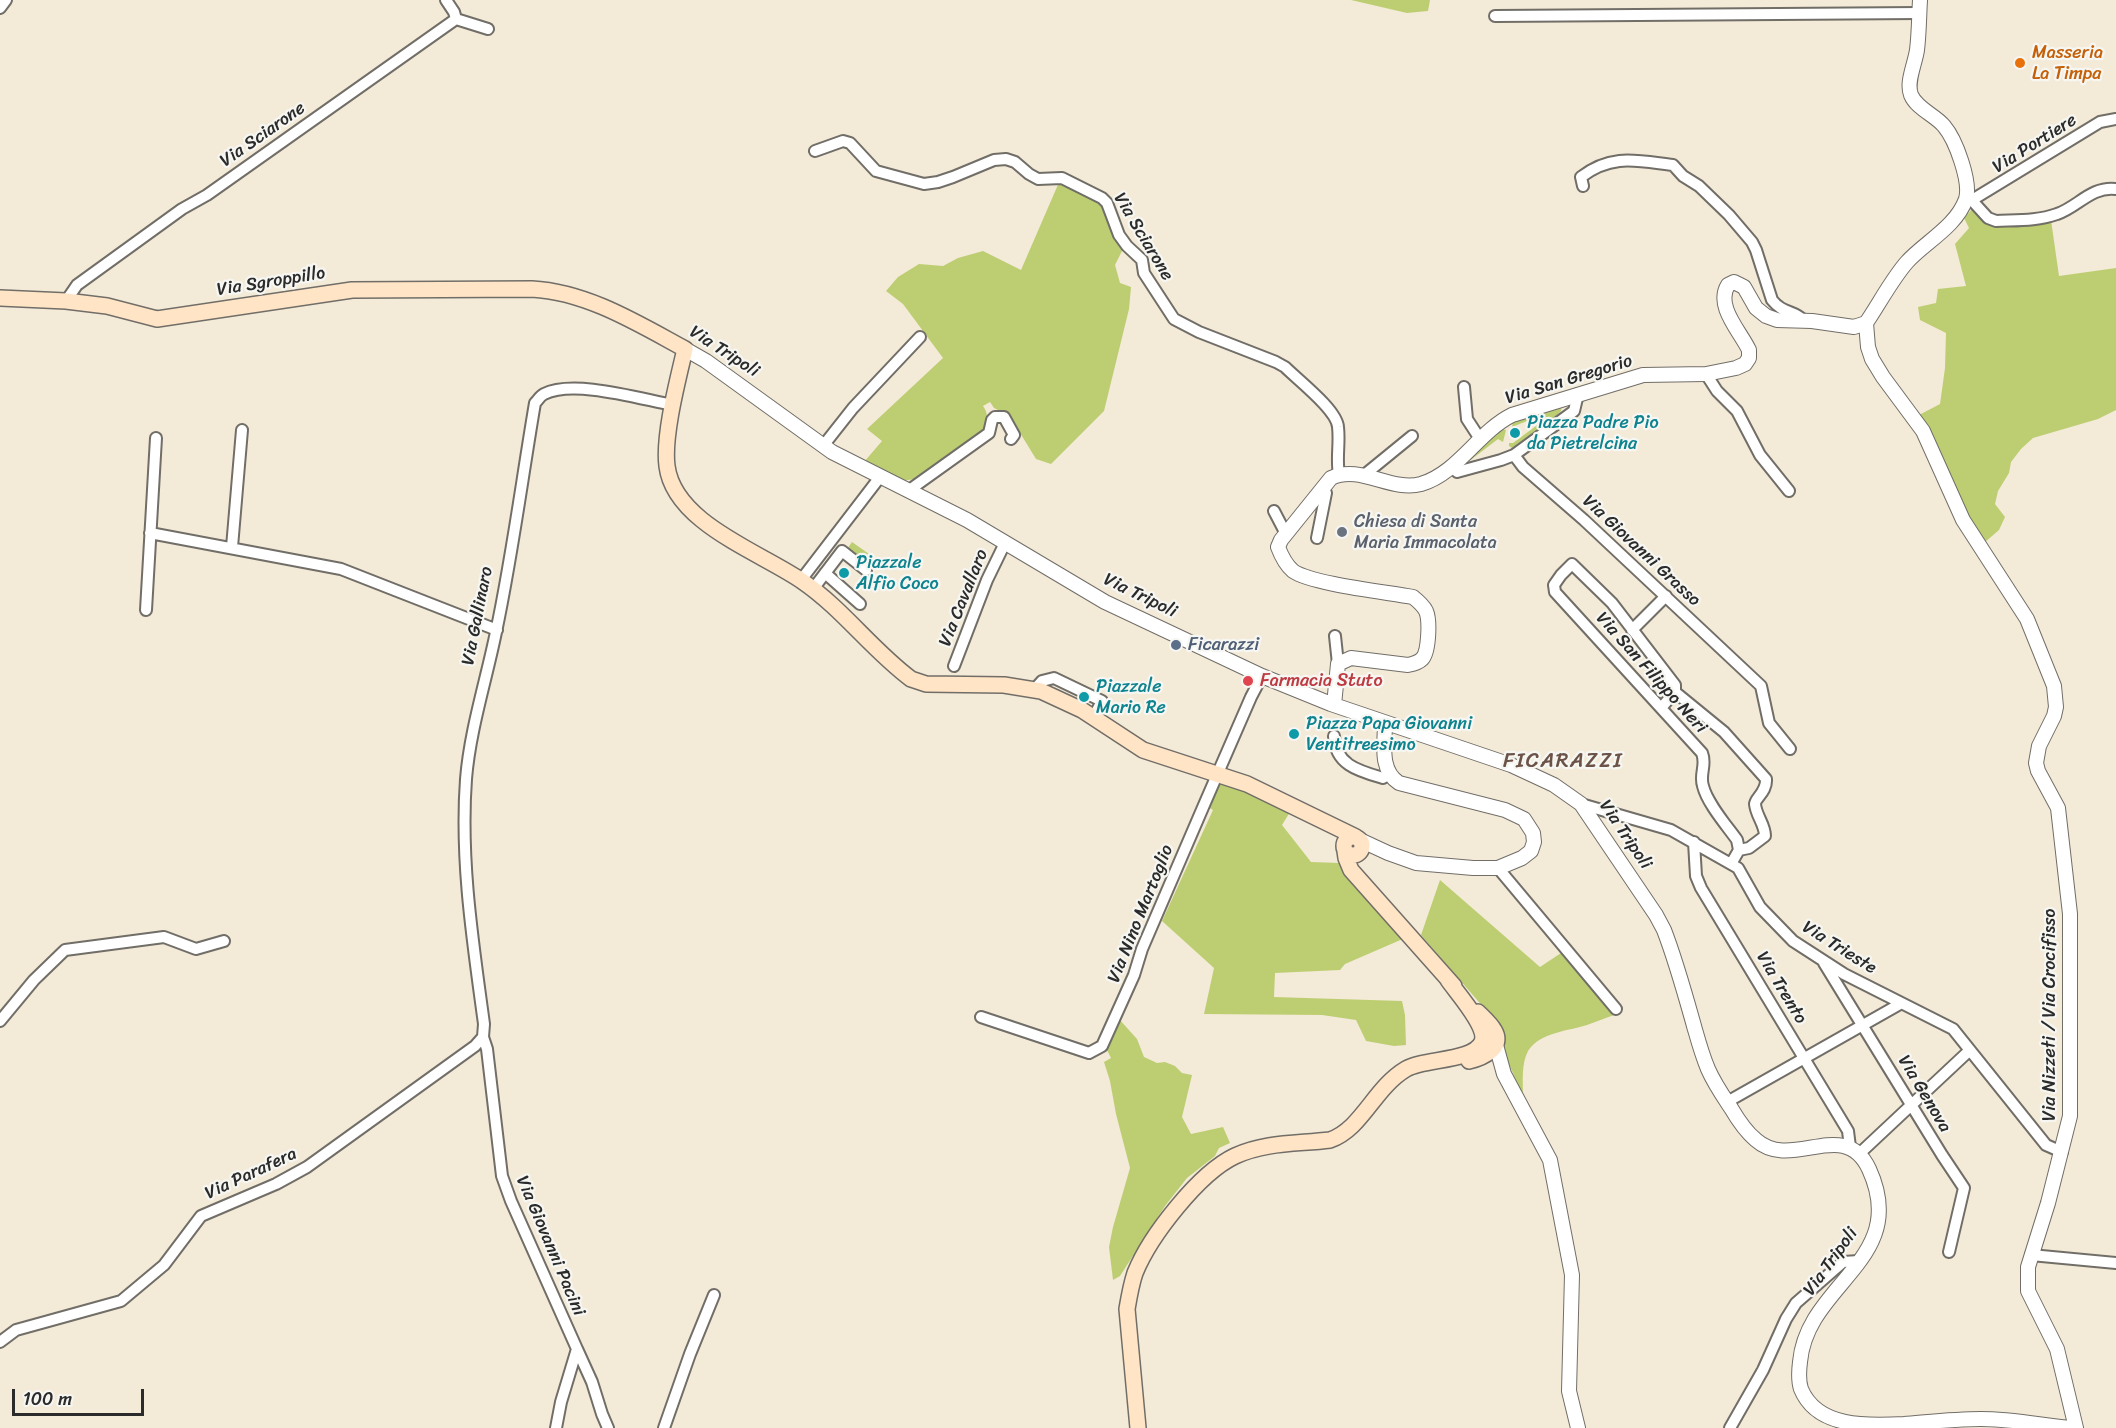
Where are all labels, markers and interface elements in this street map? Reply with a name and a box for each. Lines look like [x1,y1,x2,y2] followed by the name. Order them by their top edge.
[2032,42,2103,84] place label: Masseria La Timpa
[2013,56,2027,70] marker: Masseria La Timpa
[216,98,310,172] street label: Via Sciarone
[1989,110,2081,178] street label: Via Portiere
[1108,189,1178,285] street label: Via Sciarone
[215,263,327,301] street label: Via Sgroppillo
[685,321,763,383] street label: Via Tripoli
[1503,350,1635,410] street label: Via San Gregorio
[1527,412,1659,454] place label: Piazza Padre Pio da Pietrelcina
[1508,426,1522,440] marker: Piazza Padre Pio da Pietrelcina
[1577,491,1705,611] street label: Via Giovanni Grasso
[1354,511,1497,554] place label: Chiesa di Santa Maria Immacolata
[1335,525,1349,539] marker: Chiesa di Santa Maria Immacolata
[935,546,993,650] street label: Via Cavallaro
[856,552,939,594] place label: Piazzale Alfio Coco
[458,565,498,667] street label: Via Gallinaro
[837,566,851,580] marker: Piazzale Alfio Coco
[1100,569,1180,623] street label: Via Tripoli
[1591,608,1711,738] street label: Via San Filippo Neri
[1188,634,1259,656] place label: Ficarazzi
[1169,638,1183,652] marker: Ficarazzi
[1260,670,1383,692] place label: Farmacia Stuto
[1241,674,1255,688] marker: Farmacia Stuto
[1096,676,1166,718] place label: Piazzale Mario Re
[1077,690,1091,704] marker: Piazzale Mario Re
[1306,713,1472,756] place label: Piazza Papa Giovanni Ventitreesimo
[1287,727,1301,741] marker: Piazza Papa Giovanni Ventitreesimo
[1503,749,1623,775] district label: FICARAZZI
[1594,796,1656,874] street label: Via Tripoli
[1103,842,1179,986] street label: Via Nino Martoglio
[2039,909,2061,1121] street label: Via Nizzeti / Via Crocifisso
[1798,917,1880,979] street label: Via Trieste
[1751,948,1811,1028] street label: Via Trento
[1893,1052,1955,1136] street label: Via Genova
[202,1143,300,1205] street label: Via Parafera
[511,1173,589,1319] street label: Via Giovanni Pacini
[1799,1224,1863,1300] street label: Via Tripoli
[15,1377,147,1415] scale bar
[23,1383,72,1415] text: 100 m

